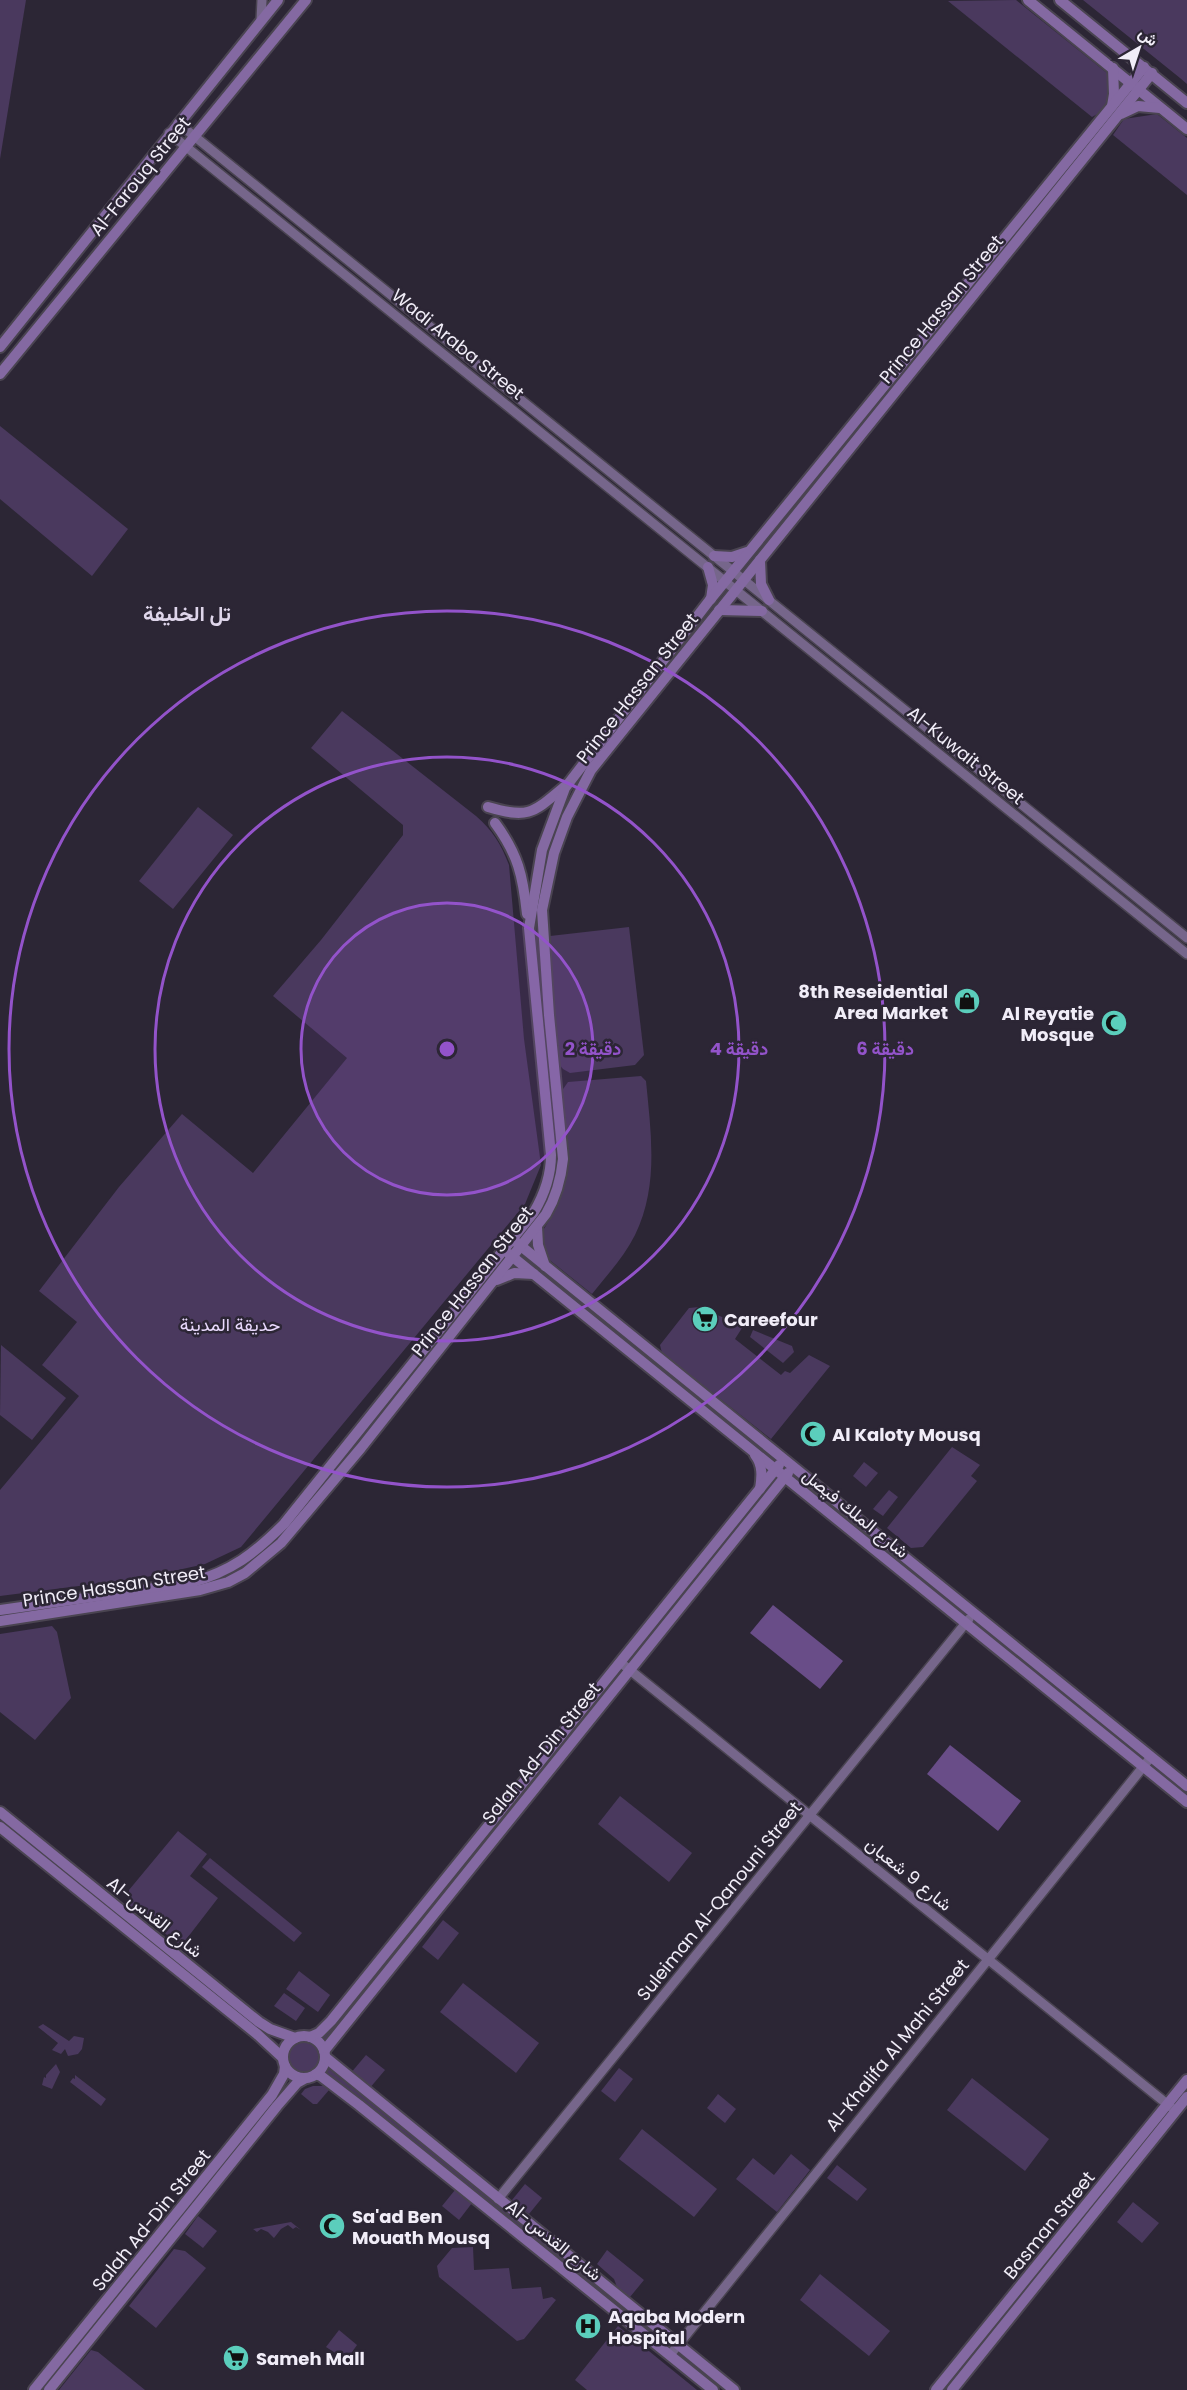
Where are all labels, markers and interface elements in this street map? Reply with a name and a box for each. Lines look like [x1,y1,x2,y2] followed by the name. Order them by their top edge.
[1109,18,1169,78] north arrow
[1133,22,1163,52] text: ش
[84,111,196,241] street label: Al-Farouq Street
[873,229,1009,389] street label: Prince Hassan Street
[386,283,530,405] street label: Wadi Araba Street
[143,599,231,628] district label: تل الخليفة
[570,608,704,768] street label: Prince Hassan Street
[902,700,1030,810] street label: Al-Kuwait Street
[798,979,948,1025] place label: 8th Reseidential Area Market
[952,986,982,1016] shop icon: 8th Reseidential Area Market
[1001,1001,1094,1047] place label: Al Reyatie Mosque
[1099,1008,1129,1038] mosque icon: Al Reyatie Mosque
[565,1036,621,1061] text: 2 دقيقة
[710,1036,768,1061] text: 4 دقيقة
[856,1036,914,1061] text: 6 دقيقة
[437,1039,457,1059] centre of rings
[405,1201,539,1361] street label: Prince Hassan Street
[690,1304,720,1334] supermarket icon: Careefour
[724,1307,818,1332] place label: Careefour
[180,1312,280,1337] park label: حديقة المدينة
[798,1419,828,1449] mosque icon: Al Kaloty Mousq
[832,1422,981,1447] place label: Al Kaloty Mousq
[798,1462,914,1564] street label: شارع الملك فيصل
[21,1559,207,1613] street label: Prince Hassan Street
[476,1677,606,1829] street label: Salah Ad-Din Street
[631,1796,807,2006] street label: Suleiman Al-Qanouni Street
[860,1831,958,1917] street label: شارع 9 شعبان
[102,1871,208,1963] street label: Al-شارع القدس
[820,1954,974,2136] street label: Al-Khalifa Al Mahi Street
[86,2144,216,2296] street label: Salah Ad-Din Street
[998,2166,1100,2284] street label: Basman Street
[501,2194,607,2286] street label: Al-شارع القدس
[352,2204,490,2250] place label: Sa'ad Ben Mouath Mousq
[317,2211,347,2241] mosque icon: Sa'ad Ben Mouath Mousq
[608,2304,745,2350] place label: Aqaba Modern Hospital
[573,2311,603,2341] hospital icon: Aqaba Modern Hospital
[221,2343,251,2373] supermarket icon: Sameh Mall
[256,2346,365,2371] place label: Sameh Mall

